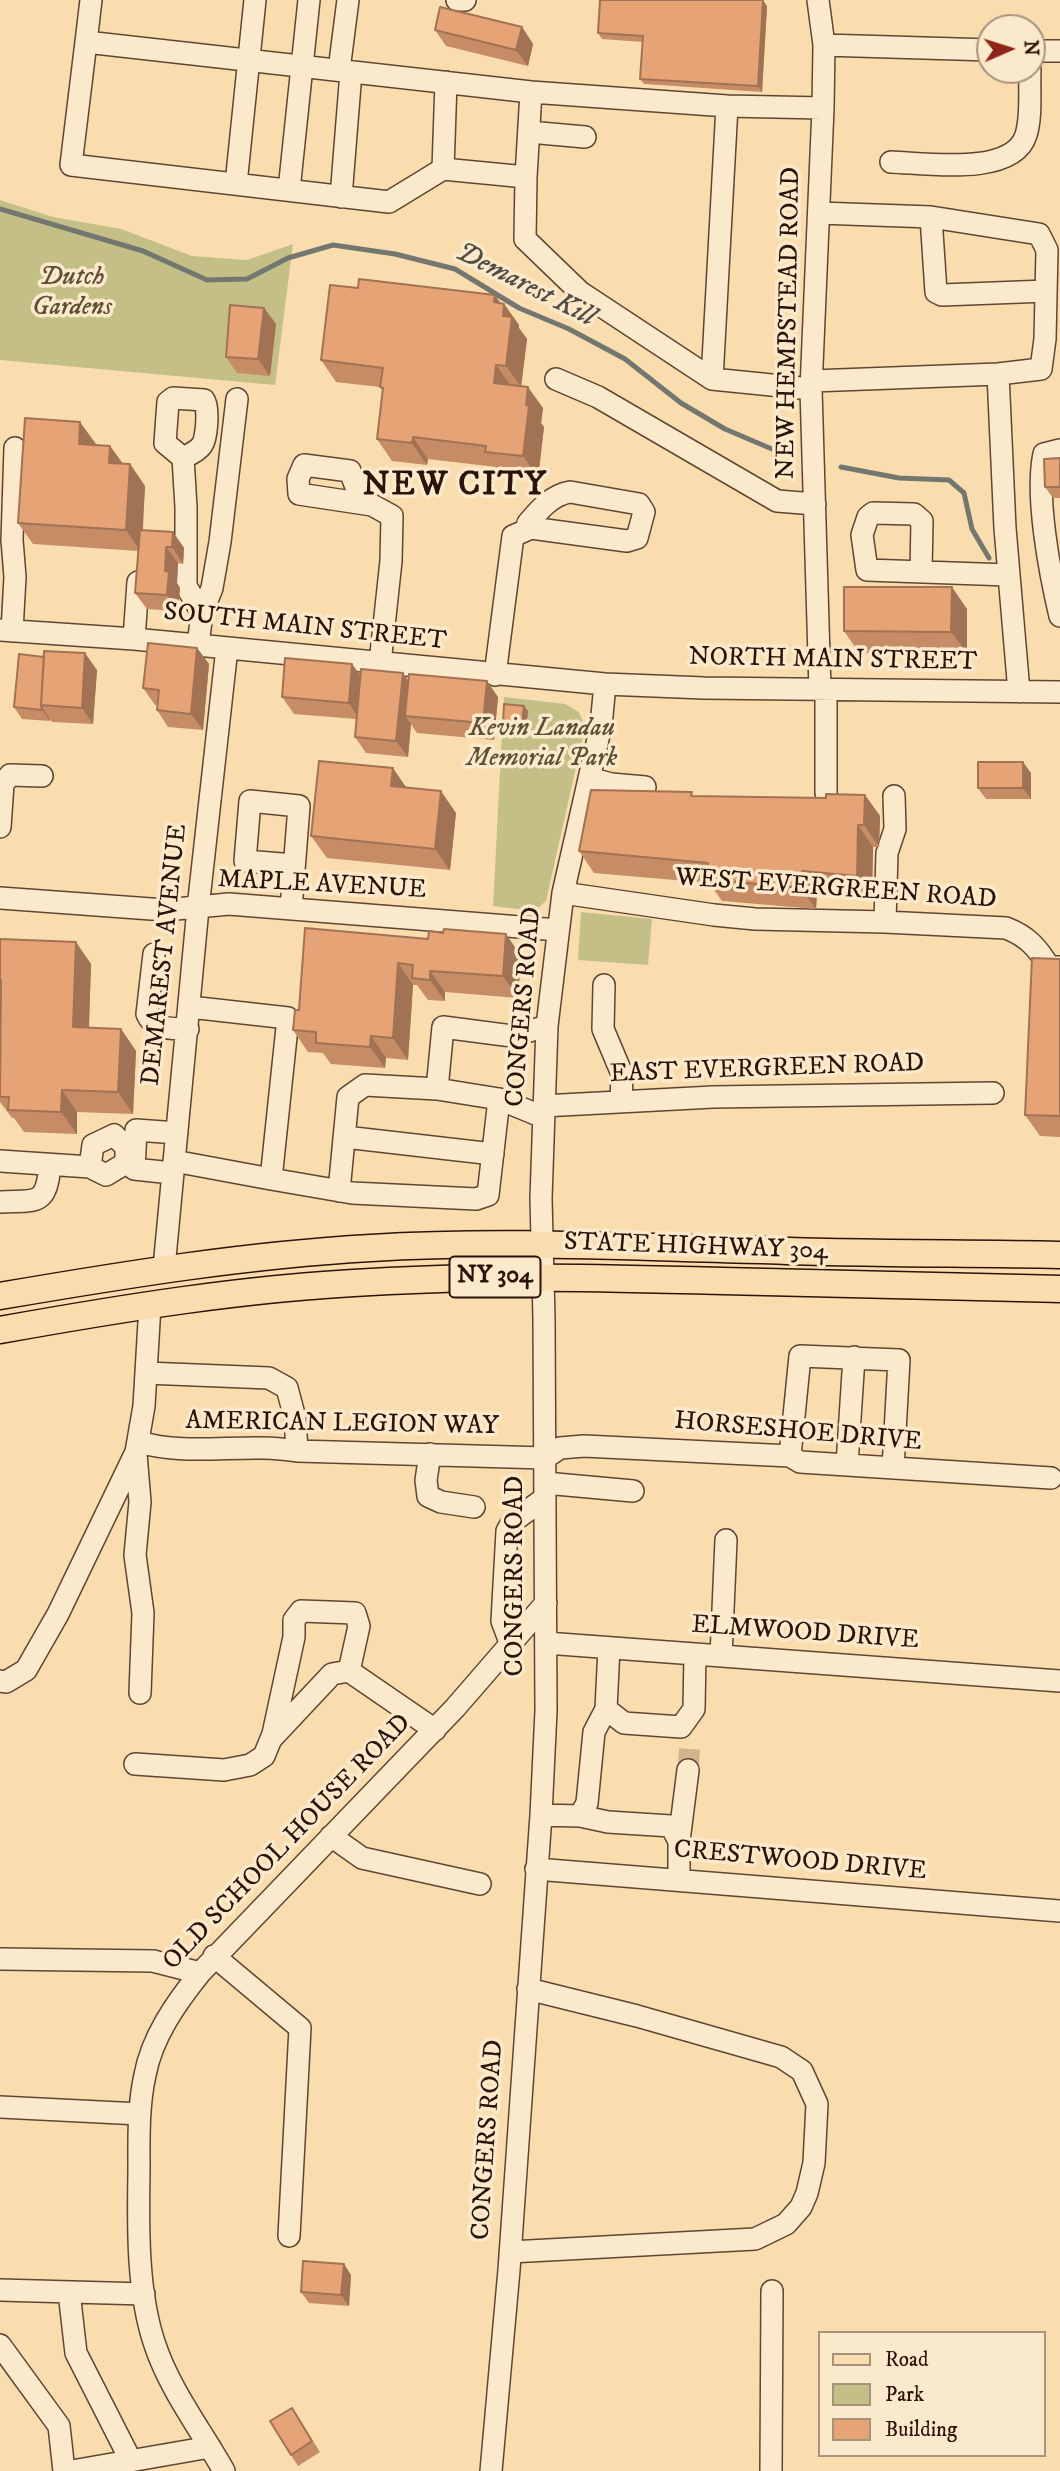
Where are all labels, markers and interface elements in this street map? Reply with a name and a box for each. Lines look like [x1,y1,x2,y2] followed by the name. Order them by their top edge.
[976,14,1046,84] north arrow
[1019,40,1042,56] text: N
[772,166,808,480] street label: NEW HEMPSTEAD ROAD
[450,237,600,335] water label: Demarest Kill
[32,263,112,324] park label: Dutch Gardens
[363,467,547,507] district label: NEW CITY
[162,598,448,658] street label: SOUTH MAIN STREET
[688,643,978,679] street label: NORTH MAIN STREET
[467,714,617,776] park label: Kevin Landau Memorial Park
[137,823,195,1087] street label: DEMAREST AVENUE
[674,863,998,917] street label: WEST EVERGREEN ROAD
[217,865,427,907] street label: MAPLE AVENUE
[501,906,549,1108] street label: CONGERS ROAD
[609,1049,925,1091] street label: EAST EVERGREEN ROAD
[563,1228,829,1268] street label: STATE HIGHWAY 304
[449,1256,540,1297] road number: NY 304
[185,1407,499,1443] street label: AMERICAN LEGION WAY
[673,1407,923,1459] street label: HORSESHOE DRIVE
[501,1476,533,1676] street label: CONGERS ROAD
[690,1610,920,1658] street label: ELMWOOD DRIVE
[157,1708,419,1978] street label: OLD SCHOOL HOUSE ROAD
[672,1835,928,1889] street label: CRESTWOOD DRIVE
[466,2039,512,2241] street label: CONGERS ROAD
[818,2331,1046,2457] legend
[885,2347,929,2373] text: Road
[885,2382,924,2408] text: Park
[885,2417,957,2443] text: Building

